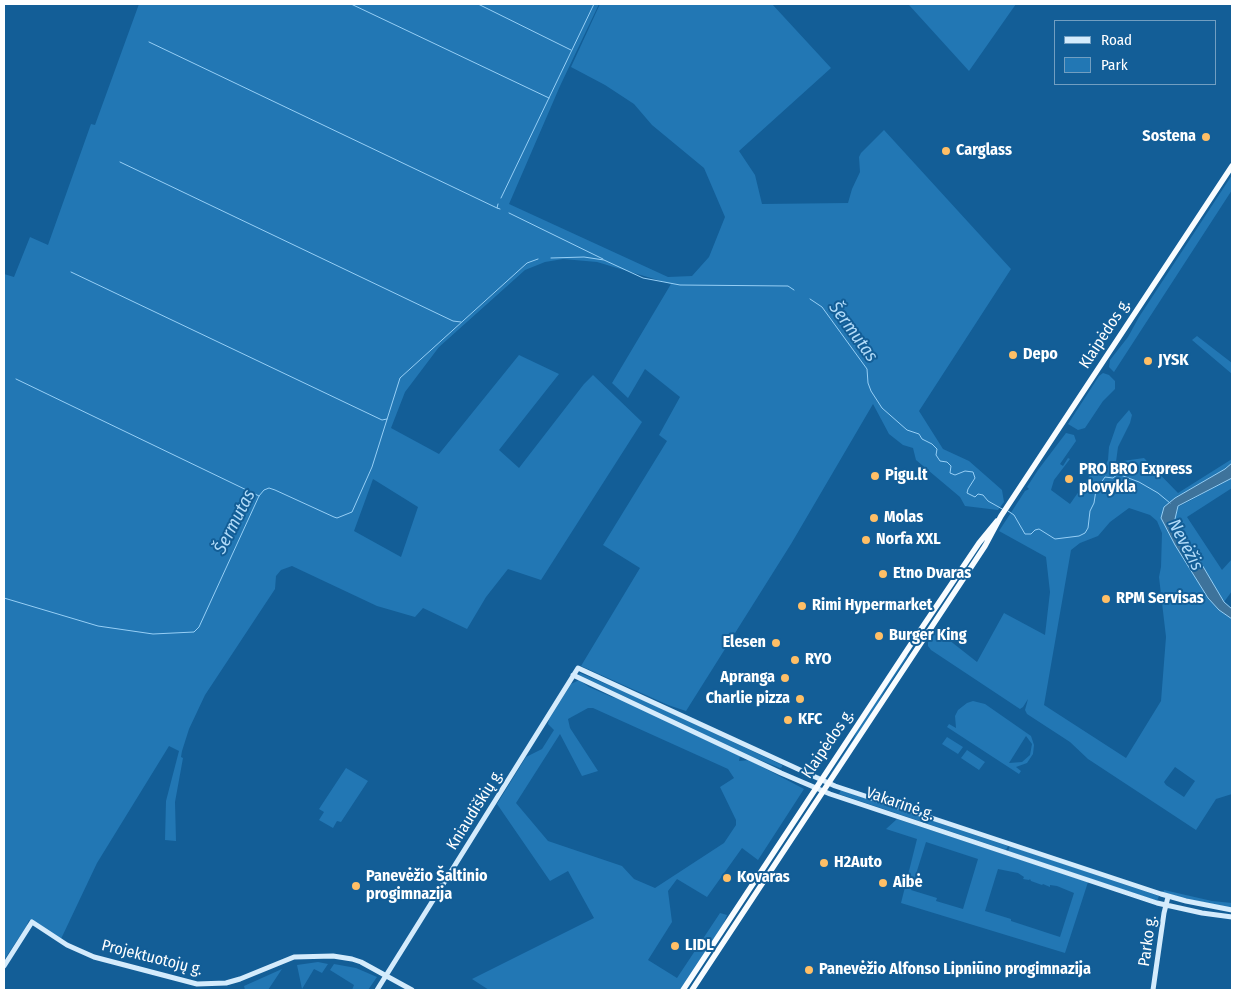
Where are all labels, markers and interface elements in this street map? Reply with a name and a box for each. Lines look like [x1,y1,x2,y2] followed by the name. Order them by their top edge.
[1054,20,1216,85] legend
[1101,31,1132,49] text: Road
[1101,56,1128,74] text: Park
[1142,127,1196,147] place label: Sostena
[1200,131,1212,143] marker: Sostena
[956,141,1012,161] place label: Carglass
[940,145,952,157] marker: Carglass
[1075,295,1135,373] street label: Klaipėdos g.
[824,298,882,366] water label: Šermutas
[1023,345,1058,365] place label: Depo
[1007,349,1019,361] marker: Depo
[1158,351,1189,371] place label: JYSK
[1142,355,1154,367] marker: JYSK
[1079,460,1192,498] place label: PRO BRO Express plovykla
[885,466,928,486] place label: Pigu.lt
[869,470,881,482] marker: Pigu.lt
[1063,473,1075,485] marker: PRO BRO Express plovykla
[210,486,260,558] water label: Šermutas
[884,508,923,528] place label: Molas
[868,512,880,524] marker: Molas
[1163,516,1207,574] water label: Nevėžis
[876,530,941,550] place label: Norfa XXL
[860,534,872,546] marker: Norfa XXL
[893,564,971,584] place label: Etno Dvaras
[877,568,889,580] marker: Etno Dvaras
[1116,589,1204,609] place label: RPM Servisas
[1100,593,1112,605] marker: RPM Servisas
[812,596,932,616] place label: Rimi Hypermarket
[796,600,808,612] marker: Rimi Hypermarket
[889,626,967,646] place label: Burger King
[873,630,885,642] marker: Burger King
[723,633,766,653] place label: Elesen
[770,637,782,649] marker: Elesen
[805,650,832,670] place label: RYO
[789,654,801,666] marker: RYO
[720,668,775,688] place label: Apranga
[779,672,791,684] marker: Apranga
[706,689,790,709] place label: Charlie pizza
[794,693,806,705] marker: Charlie pizza
[798,706,858,782] street label: Klaipėdos g.
[798,710,822,730] place label: KFC
[782,714,794,726] marker: KFC
[443,766,507,854] street label: Kniaudiškių g.
[863,783,937,825] street label: Vakarinė g.
[834,853,882,873] place label: H2Auto
[818,857,830,869] marker: H2Auto
[366,867,488,905] place label: Panevėžio Šaltinio progimnazija
[737,868,790,888] place label: Kovaras
[721,872,733,884] marker: Kovaras
[893,873,923,893] place label: Aibė
[877,877,889,889] marker: Aibė
[350,880,362,892] marker: Panevėžio Šaltinio progimnazija
[1135,914,1161,968] street label: Parko g.
[99,936,205,980] street label: Projektuotojų g.
[685,936,714,956] place label: LIDL
[669,940,681,952] marker: LIDL
[819,960,1091,980] place label: Panevėžio Alfonso Lipniūno progimnazija
[803,964,815,976] marker: Panevėžio Alfonso Lipniūno progimnazija

